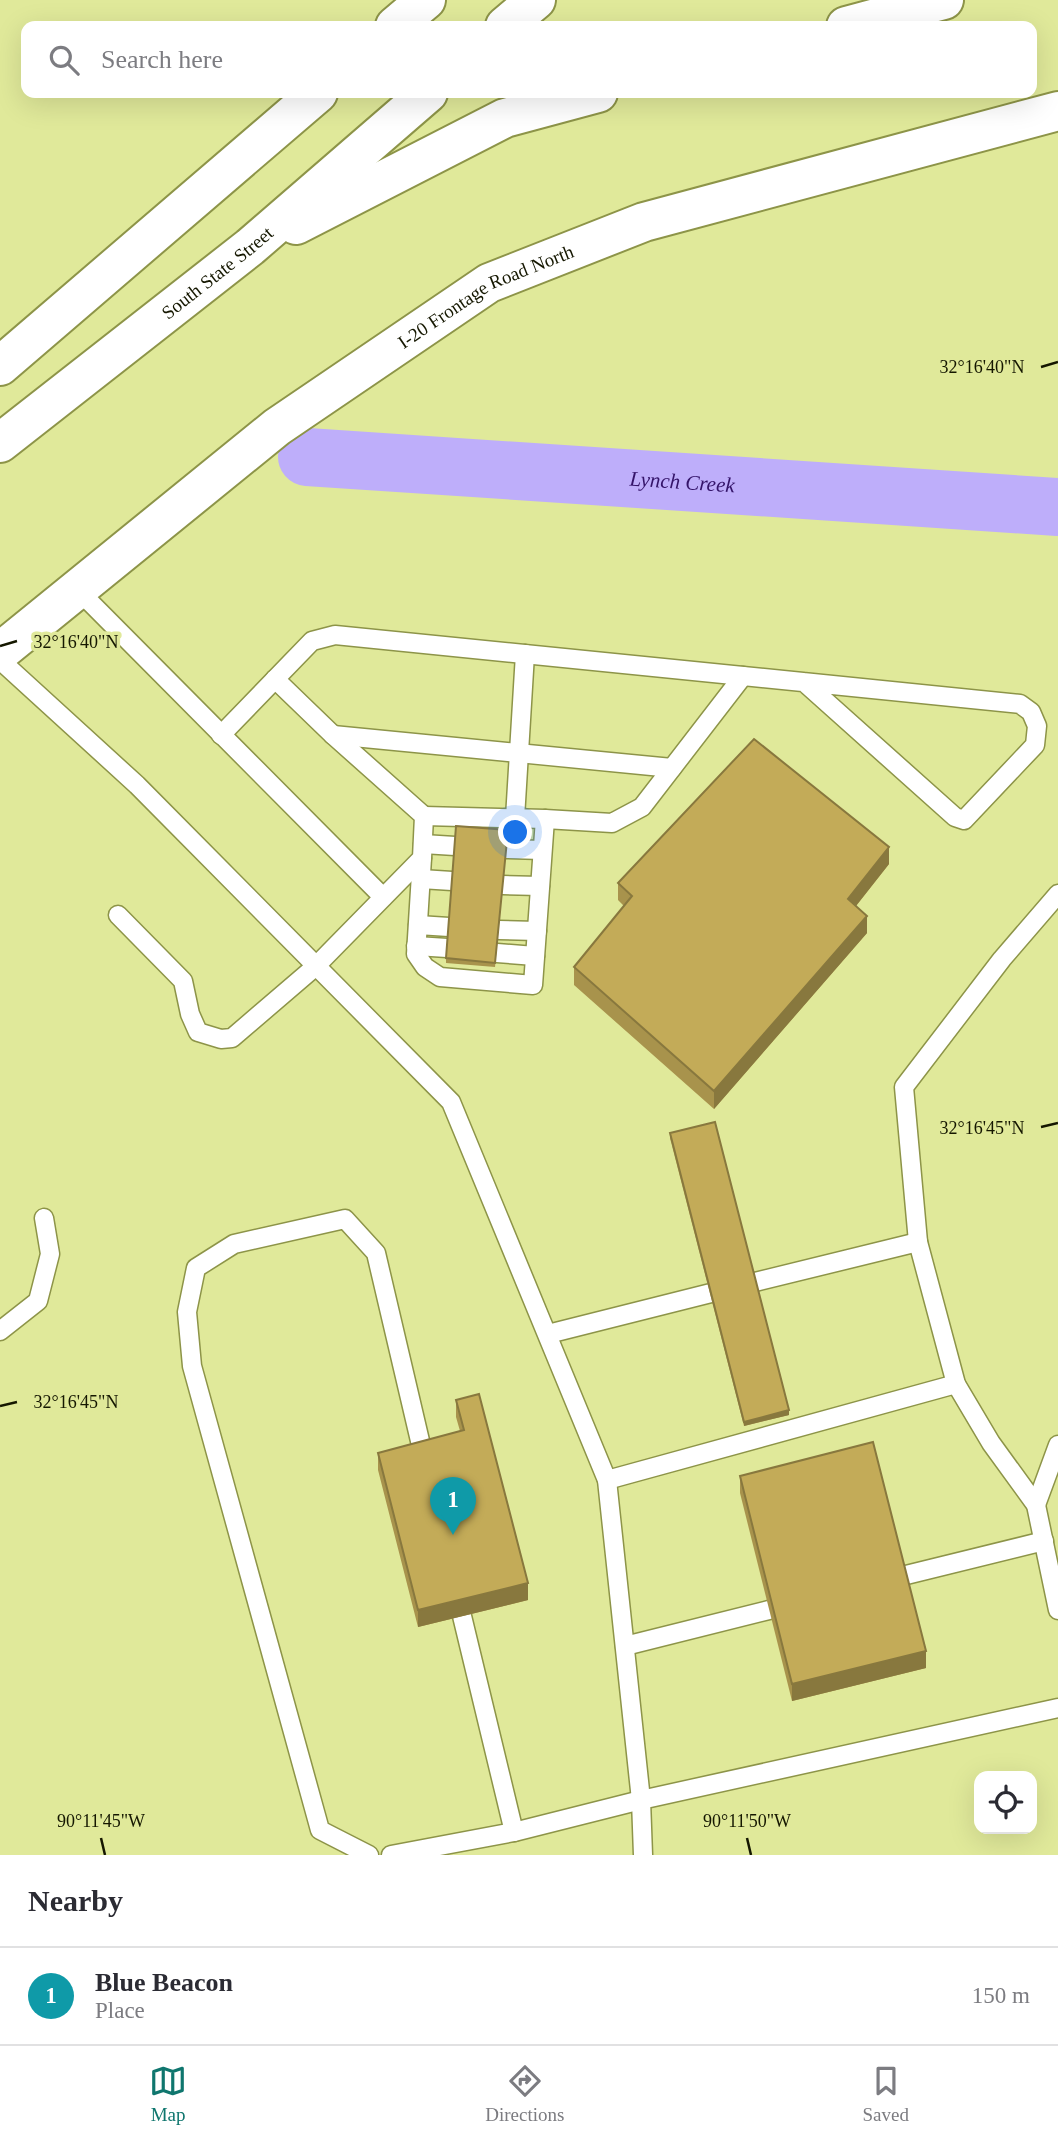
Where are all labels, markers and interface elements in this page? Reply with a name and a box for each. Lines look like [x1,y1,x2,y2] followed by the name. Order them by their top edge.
[21,21,1037,98] search box
[45,41,83,79] icon: search
[101,45,223,74] text: Search here
[157,222,278,323] street label: South State Street
[394,241,577,353] street label: I-20 Frontage Road North
[940,357,1024,377] text: 32°16'40"N
[628,466,736,497] water label: Lynch Creek
[34,632,118,652] text: 32°16'40"N
[498,815,532,849] your location
[940,1118,1024,1138] text: 32°16'45"N
[34,1392,118,1412] text: 32°16'45"N
[430,1477,476,1535] pin: 1
[974,1771,1037,1834] map controls
[974,1771,1037,1834] button: locate
[57,1811,145,1831] text: 90°11'45"W
[703,1811,791,1831] text: 90°11'50"W
[28,1884,123,1917] text: Nearby
[95,1968,233,1997] text: Blue Beacon
[45,1983,57,2008] text: 1
[972,1983,1030,2008] text: 150 m
[95,1998,145,2023] text: Place
[149,2062,187,2126] tab: Map
[485,2062,564,2126] tab: Directions
[862,2062,909,2126] tab: Saved

